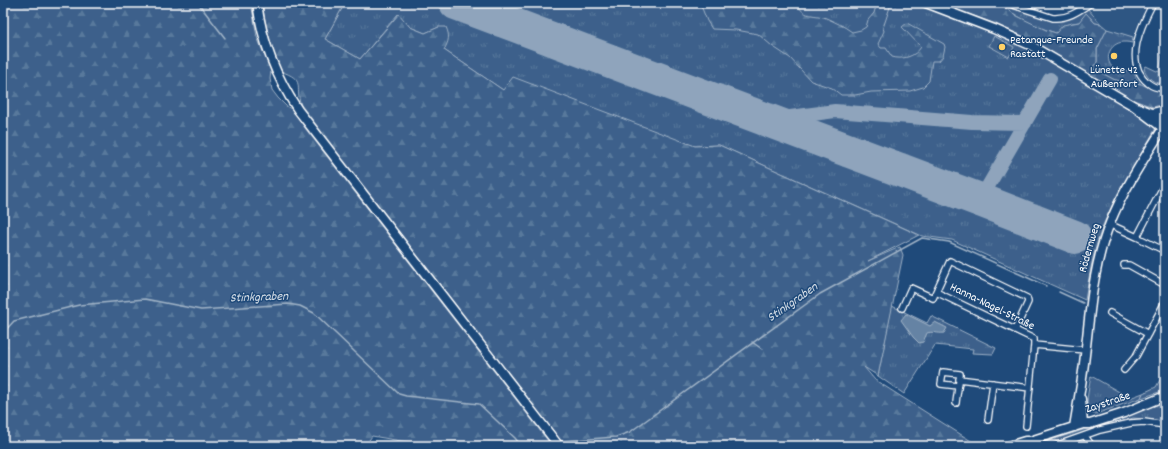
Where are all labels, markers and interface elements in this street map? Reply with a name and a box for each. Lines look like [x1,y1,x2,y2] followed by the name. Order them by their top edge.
[1010,32,1093,63] place label: Petanque-Freunde Rastatt
[997,42,1007,52] marker: Petanque-Freunde Rastatt
[1109,51,1119,61] marker: Lünette 42 Außenfort
[1090,62,1138,93] place label: Lünette 42 Außenfort
[1075,221,1105,275] street label: Rödernweg
[764,278,823,327] water label: Stinkgraben
[947,279,1037,335] street label: Hanna-Nagel-Straße
[230,287,289,309] water label: Stinkgraben
[1083,388,1133,418] street label: Zaystraße

